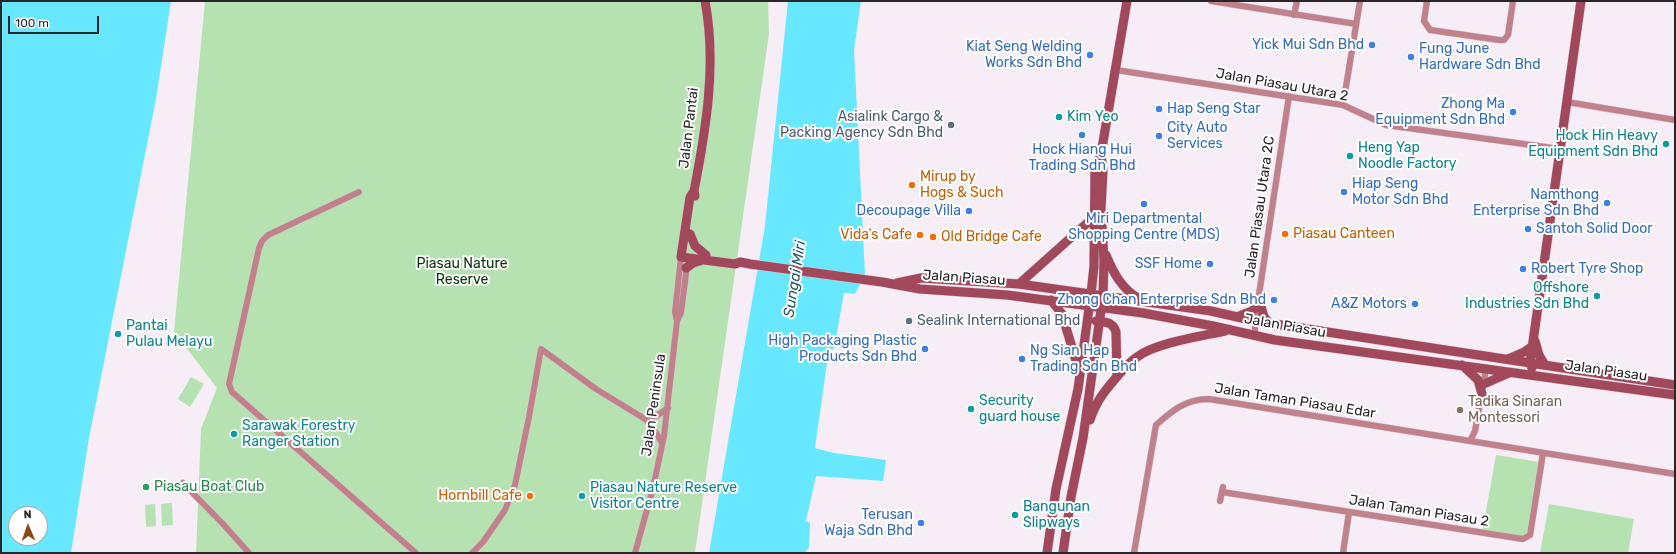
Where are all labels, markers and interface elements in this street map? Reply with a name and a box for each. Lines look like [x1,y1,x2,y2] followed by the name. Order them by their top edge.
[10,8,101,34] scale bar
[15,16,49,30] text: 100 m
[1252,37,1364,53] place label: Yick Mui Sdn Bhd
[966,39,1082,72] place label: Kiat Seng Welding Works Sdn Bhd
[1367,40,1377,50] marker: Yick Mui Sdn Bhd
[1419,41,1541,74] place label: Fung June Hardware Sdn Bhd
[1085,50,1095,60] marker: Kiat Seng Welding Works Sdn Bhd
[1406,52,1416,62] marker: Fung June Hardware Sdn Bhd
[1215,65,1349,105] street label: Jalan Piasau Utara 2
[676,87,702,169] street label: Jalan Pantai
[1375,96,1505,128] place label: Zhong Ma Equipment Sdn Bhd
[1167,101,1261,117] place label: Hap Seng Star
[1154,104,1164,114] marker: Hap Seng Star
[1508,107,1518,117] marker: Zhong Ma Equipment Sdn Bhd
[780,109,943,142] place label: Asialink Cargo & Packing Agency Sdn Bhd
[1067,109,1118,125] place label: Kim Yeo
[1054,112,1064,122] marker: Kim Yeo
[946,120,956,130] marker: Asialink Cargo & Packing Agency Sdn Bhd
[1167,120,1228,152] place label: City Auto Services
[1528,128,1658,160] place label: Hock Hin Heavy Equipment Sdn Bhd
[1077,130,1087,140] marker: Hock Hiang Hui Trading Sdn Bhd
[1154,131,1164,141] marker: City Auto Services
[1242,135,1278,279] street label: Jalan Piasau Utara 2C
[1661,139,1671,149] marker: Hock Hin Heavy Equipment Sdn Bhd
[1358,140,1457,172] place label: Heng Yap Noodle Factory
[1028,142,1136,174] place label: Hock Hiang Hui Trading Sdn Bhd
[1345,151,1355,161] marker: Heng Yap Noodle Factory
[920,169,1003,202] place label: Mirup by Hogs & Such
[1352,176,1449,208] place label: Hiap Seng Motor Sdn Bhd
[907,180,917,190] marker: Mirup by Hogs & Such
[1339,187,1349,197] marker: Hiap Seng Motor Sdn Bhd
[1473,187,1599,220] place label: Namthong Enterprise Sdn Bhd
[1602,198,1612,208] marker: Namthong Enterprise Sdn Bhd
[1139,199,1149,209] marker: Miri Departmental Shopping Centre (MDS)
[857,203,961,219] place label: Decoupage Villa
[964,206,974,216] marker: Decoupage Villa
[1068,211,1220,244] place label: Miri Departmental Shopping Centre (MDS)
[1536,221,1653,237] place label: Santoh Solid Door
[1523,224,1533,234] marker: Santoh Solid Door
[1293,226,1395,242] place label: Piasau Canteen
[840,227,912,243] place label: Vida's Cafe
[941,229,1042,245] place label: Old Bridge Cafe
[1280,229,1290,239] marker: Piasau Canteen
[915,230,925,240] marker: Vida's Cafe
[928,232,938,242] marker: Old Bridge Cafe
[780,239,810,319] water label: Sungai Miri
[416,256,508,288] park label: Piasau Nature Reserve
[1135,256,1202,272] place label: SSF Home
[1205,259,1215,269] marker: SSF Home
[1531,261,1643,277] place label: Robert Tyre Shop
[1518,264,1528,274] marker: Robert Tyre Shop
[922,267,1006,289] street label: Jalan Piasau
[1465,280,1589,312] place label: Offshore Industries Sdn Bhd
[1592,291,1602,301] marker: Offshore Industries Sdn Bhd
[1057,292,1266,308] place label: Zhong Chan Enterprise Sdn Bhd
[1269,295,1279,305] marker: Zhong Chan Enterprise Sdn Bhd
[1331,296,1407,312] place label: A&Z Motors
[1410,299,1420,309] marker: A&Z Motors
[1243,311,1327,341] street label: Jalan Piasau
[917,313,1080,329] place label: Sealink International Bhd
[904,316,914,326] marker: Sealink International Bhd
[126,318,212,350] place label: Pantai Pulau Melayu
[113,329,123,339] marker: Pantai Pulau Melayu
[768,333,917,366] place label: High Packaging Plastic Products Sdn Bhd
[1030,343,1137,376] place label: Ng Sian Hap Trading Sdn Bhd
[920,344,930,354] marker: High Packaging Plastic Products Sdn Bhd
[638,353,670,457] street label: Jalan Peninsula
[1017,354,1027,364] marker: Ng Sian Hap Trading Sdn Bhd
[1564,357,1648,385] street label: Jalan Piasau
[1213,380,1377,422] street label: Jalan Taman Piasau Edar
[979,393,1060,426] place label: Security guard house
[1468,394,1562,426] place label: Tadika Sinaran Montessori
[966,404,976,414] marker: Security guard house
[1455,405,1465,415] marker: Tadika Sinaran Montessori
[242,418,355,450] place label: Sarawak Forestry Ranger Station
[229,429,239,439] marker: Sarawak Forestry Ranger Station
[154,479,264,495] place label: Piasau Boat Club
[590,480,737,512] place label: Piasau Nature Reserve Visitor Centre
[141,482,151,492] marker: Piasau Boat Club
[438,488,522,504] place label: Hornbill Cafe
[525,491,535,501] marker: Hornbill Cafe
[577,491,587,501] marker: Piasau Nature Reserve Visitor Centre
[1348,492,1490,530] street label: Jalan Taman Piasau 2
[1023,499,1090,532] place label: Bangunan Slipways
[8,506,48,546] north arrow
[824,507,913,540] place label: Terusan Waja Sdn Bhd
[23,508,32,521] text: N
[1010,510,1020,520] marker: Bangunan Slipways
[916,518,926,528] marker: Terusan Waja Sdn Bhd

